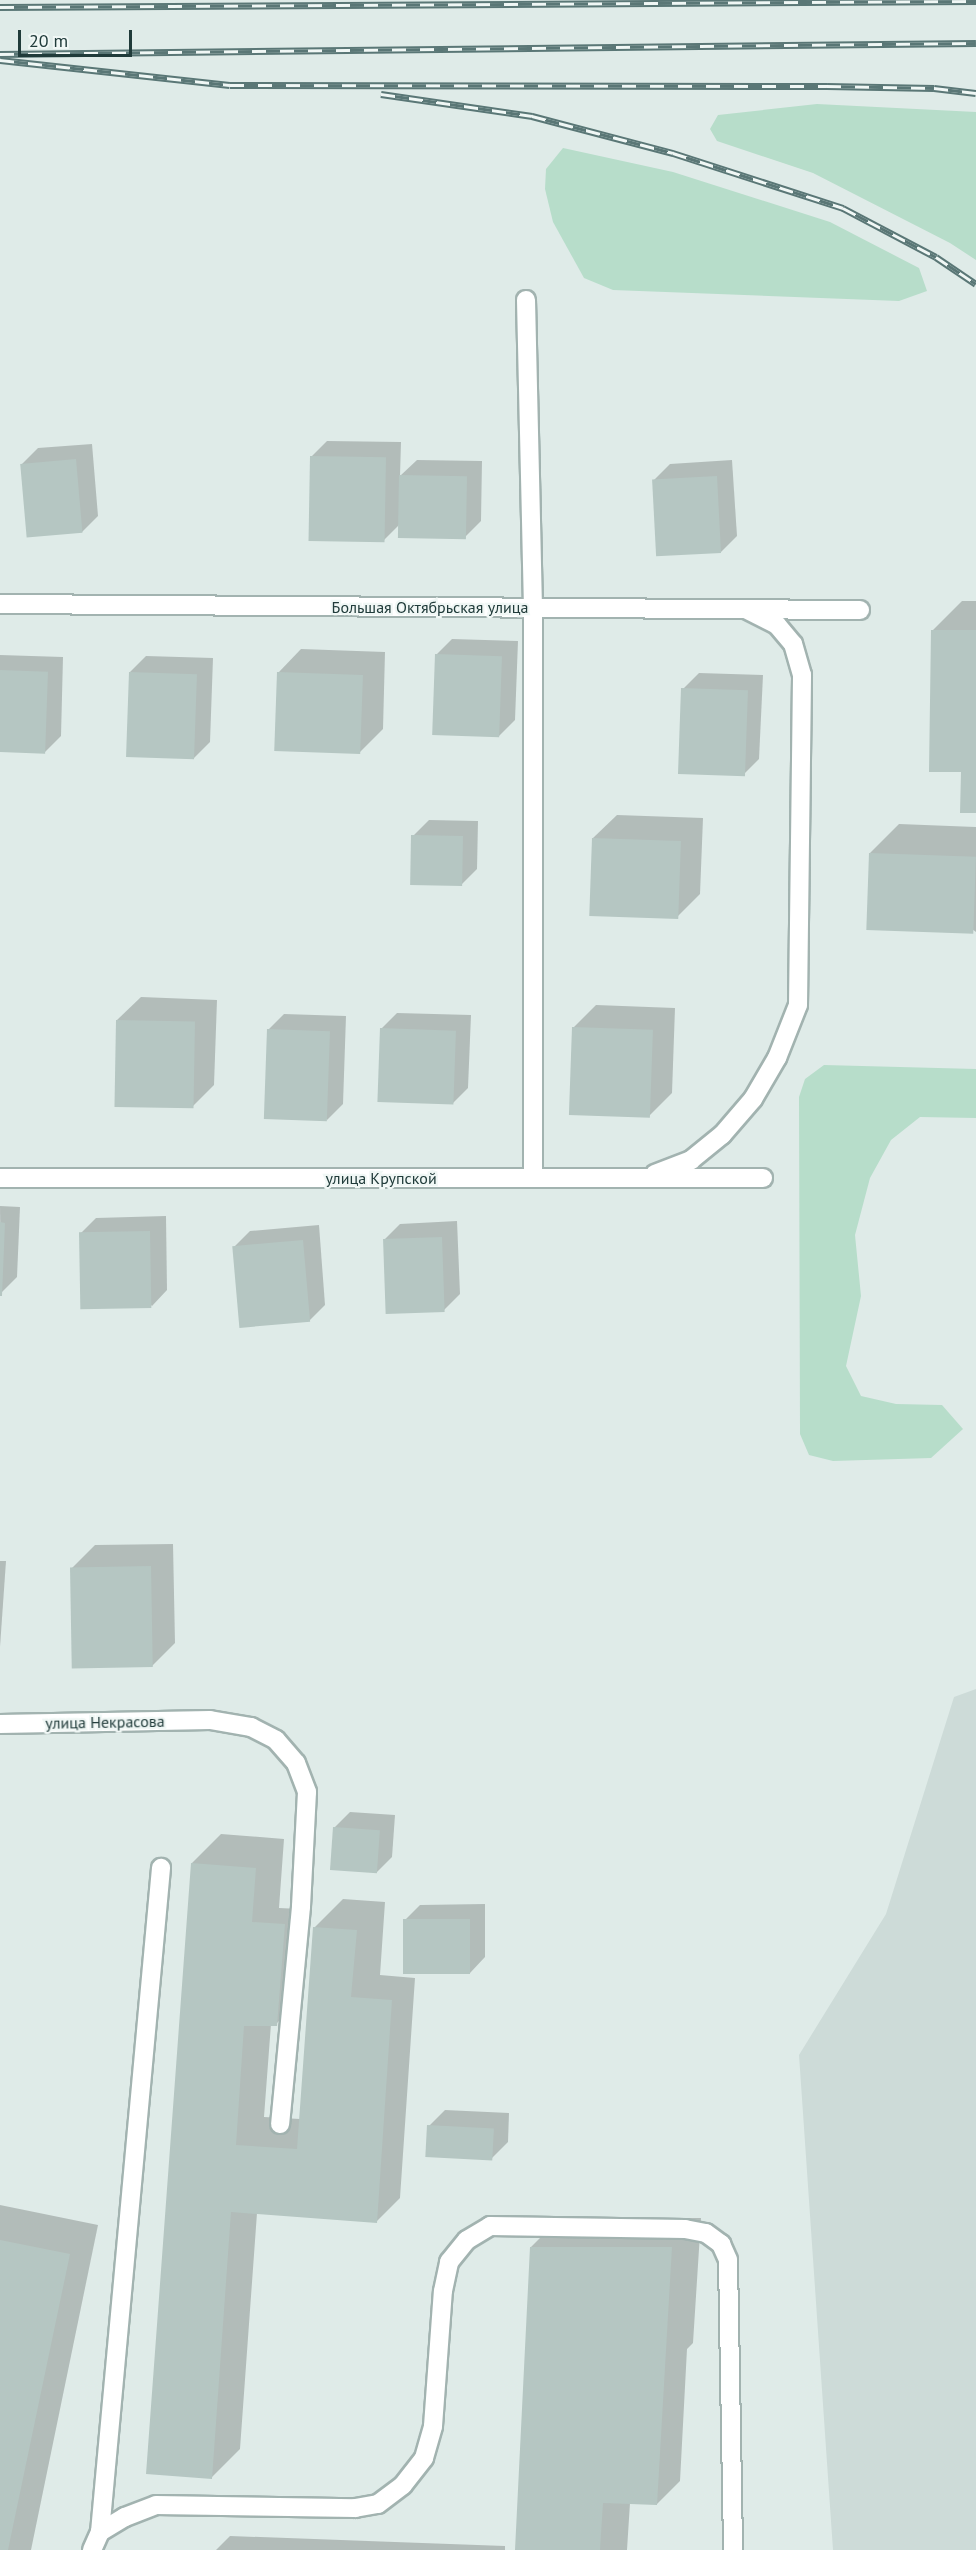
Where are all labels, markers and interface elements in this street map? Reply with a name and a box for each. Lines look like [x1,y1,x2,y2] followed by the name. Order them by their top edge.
[21,18,135,56] scale bar
[29,29,68,52] text: 20 m
[332,597,528,617] street label: Большая Октябрьская улица
[325,1168,437,1188] street label: улица Крупской
[45,1711,165,1733] street label: улица Некрасова

